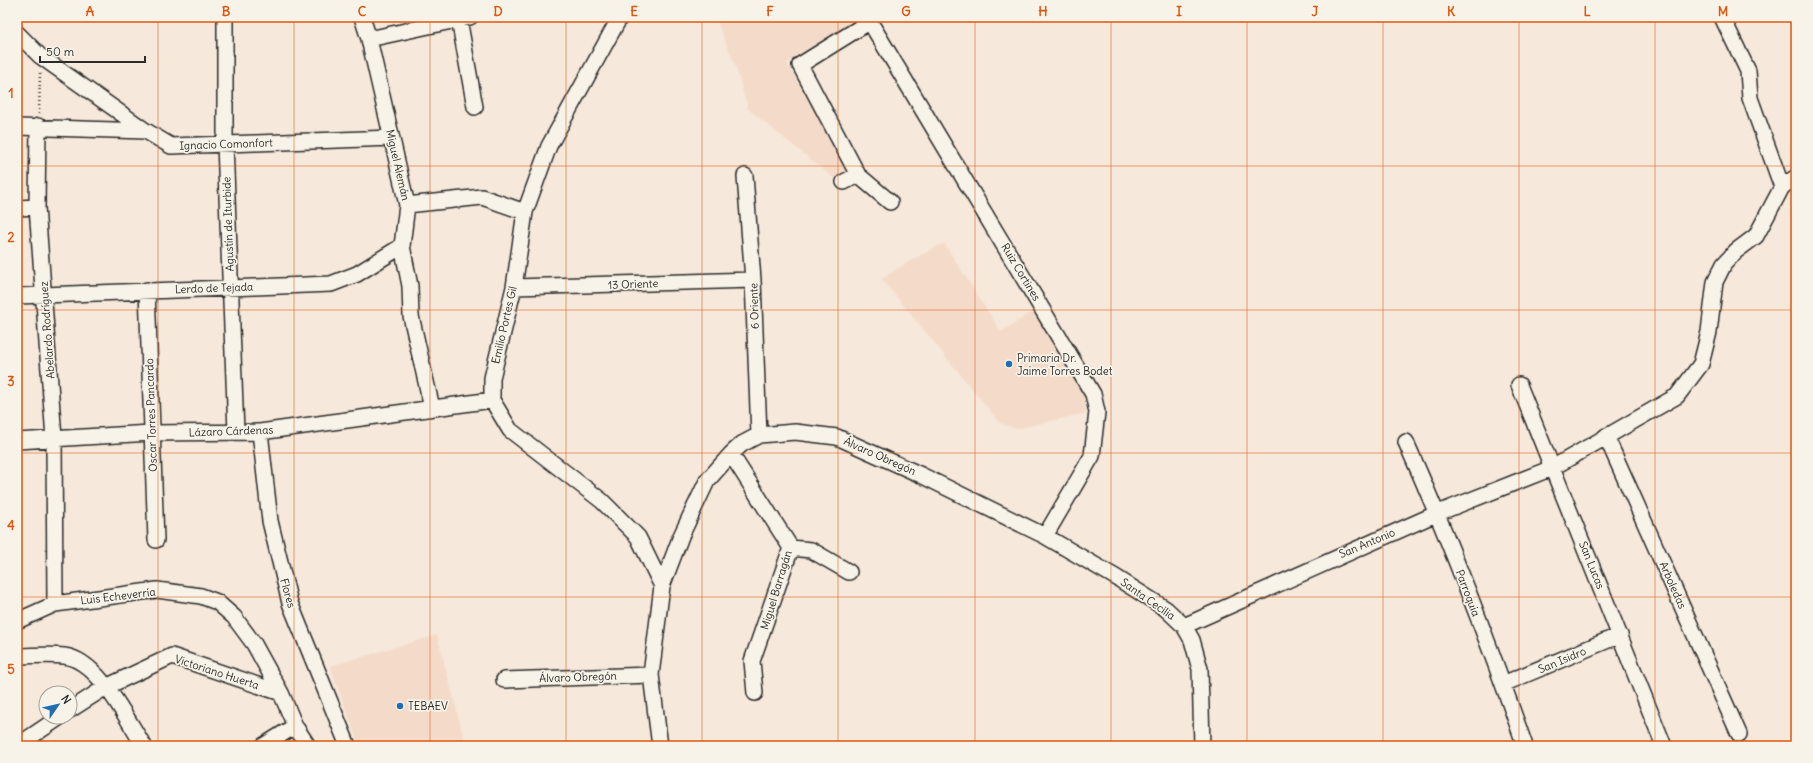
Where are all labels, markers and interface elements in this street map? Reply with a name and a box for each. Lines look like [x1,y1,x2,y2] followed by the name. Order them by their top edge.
[86,3,95,20] text: A
[222,3,231,20] text: B
[358,3,367,20] text: C
[493,3,503,20] text: D
[630,3,638,20] text: E
[766,3,774,20] text: F
[901,3,911,20] text: G
[1038,3,1048,20] text: H
[1176,3,1182,20] text: I
[1312,3,1319,20] text: J
[1447,3,1456,20] text: K
[1583,3,1591,20] text: L
[1718,3,1728,20] text: M
[40,38,145,64] scale bar
[46,44,75,59] text: 50 m
[8,85,14,102] text: 1
[383,128,413,202] street label: Miguel Alemán
[179,135,273,153] street label: Ignacio Comonfort
[219,176,237,272] street label: Agustín de Iturbide
[7,229,15,246] text: 2
[998,241,1044,303] street label: Ruiz Cortines
[608,276,659,292] street label: 13 Oriente
[175,280,253,296] street label: Lerdo de Tejada
[37,281,57,379] street label: Abelardo Rodríguez
[746,283,762,329] street label: 6 Oriente
[488,285,520,365] street label: Emilio Portes Gil
[1017,351,1113,378] place label: Primaria Dr. Jaime Torres Bodet
[142,358,160,472] street label: Oscar Torres Pancardo
[1004,359,1014,369] marker: Primaria Dr. Jaime Torres Bodet
[7,373,15,390] text: 3
[188,423,274,439] street label: Lázaro Cárdenas
[842,433,919,478] street label: Álvaro Obregón
[7,517,15,534] text: 4
[1337,525,1397,561] street label: San Antonio
[1576,539,1608,591] street label: San Lucas
[757,549,795,631] street label: Miguel Barragán
[1656,559,1690,611] street label: Arboledas
[1453,568,1483,618] street label: Parroquia
[1118,575,1178,623] street label: Santa Cecilia
[277,577,299,609] street label: Flores
[80,584,156,608] street label: Luis Echeverría
[1536,644,1588,676] street label: San Isidro
[173,652,261,692] street label: Victoriano Huerta
[7,661,15,678] text: 5
[539,668,617,685] street label: Álvaro Obregón
[38,685,78,725] north arrow
[58,692,74,706] text: N
[408,699,448,713] place label: TEBAEV
[395,701,405,711] marker: TEBAEV

